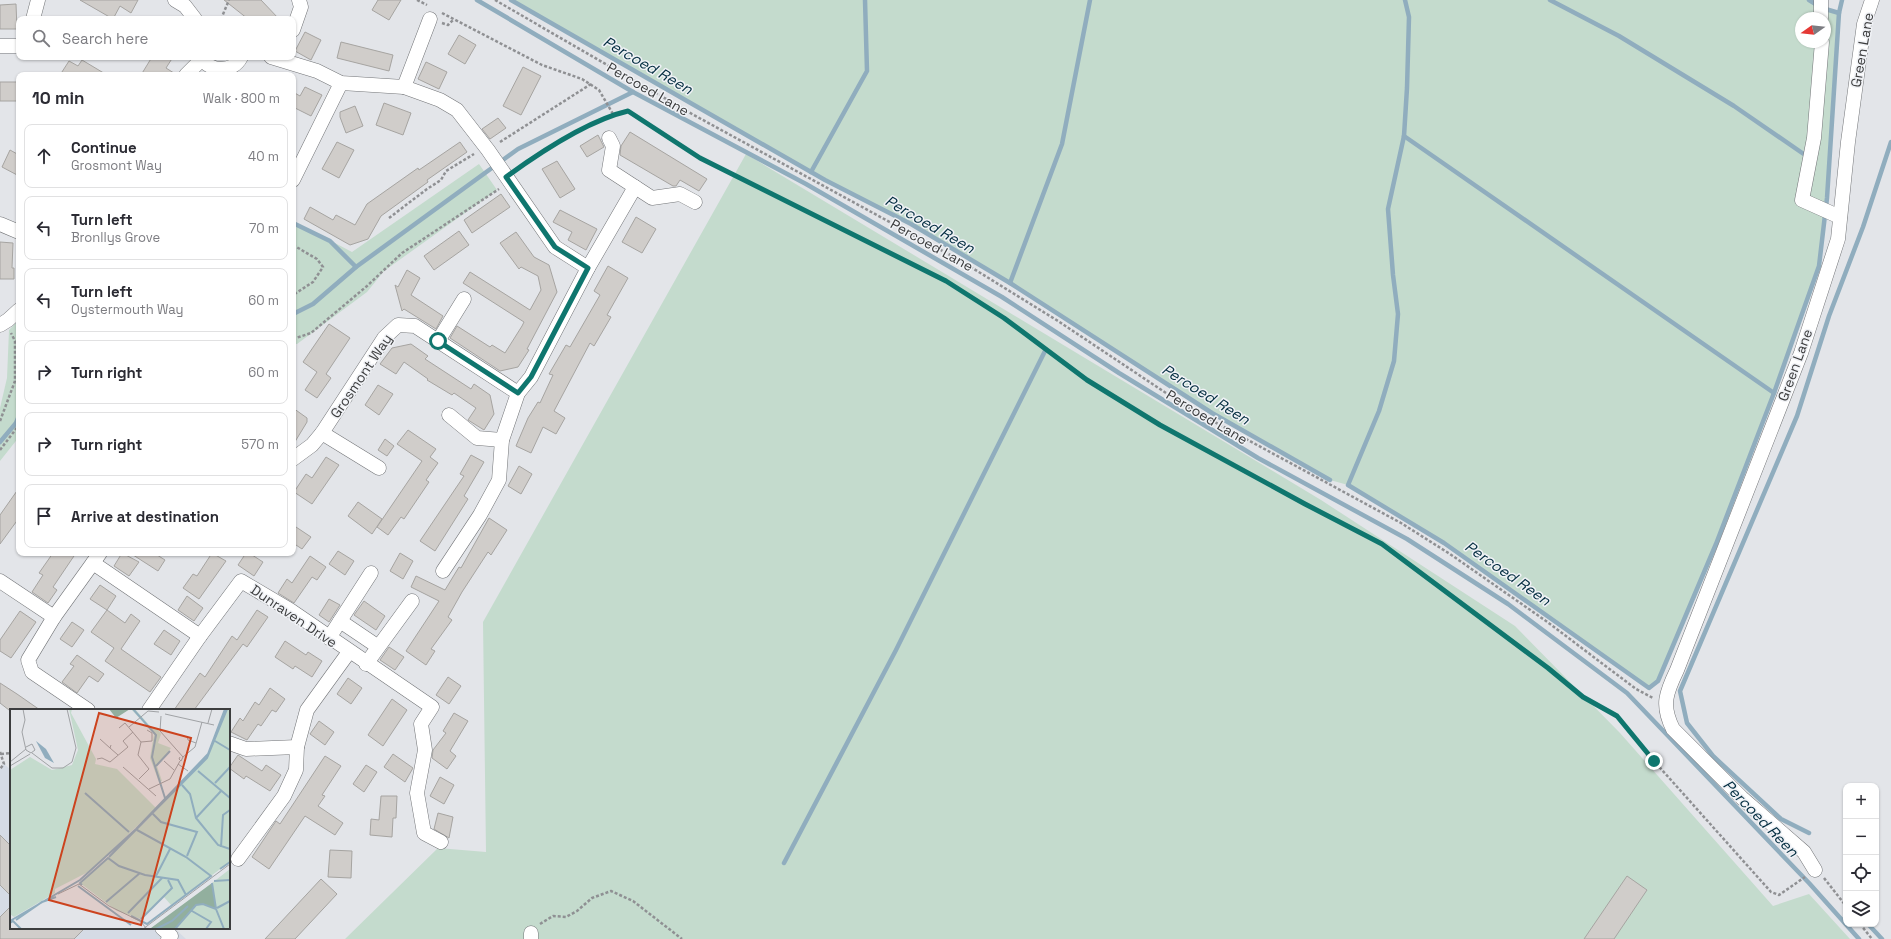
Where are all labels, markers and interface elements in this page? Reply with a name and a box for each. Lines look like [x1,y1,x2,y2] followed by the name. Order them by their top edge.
[1847,11,1877,89] street label: Green Lane
[1795,12,1831,48] north arrow
[16,16,296,60] search box
[30,27,52,49] icon: search
[62,29,148,48] text: Search here
[600,32,697,99] water label: Percoed Reen
[604,58,692,120] street label: Percoed Lane
[32,87,85,109] text: 10 min
[203,90,280,107] text: Walk · 800 m
[71,138,137,157] text: Continue
[33,145,55,167] icon: ahead
[248,148,279,165] text: 40 m
[71,157,162,174] text: Grosmont Way
[882,191,979,258] water label: Percoed Reen
[71,210,133,229] text: Turn left
[887,215,977,275] street label: Percoed Lane
[33,217,55,239] icon: left
[249,220,279,237] text: 70 m
[71,229,160,246] text: Bronllys Grove
[71,282,133,301] text: Turn left
[33,289,55,311] icon: left
[248,292,279,309] text: 60 m
[71,301,184,318] text: Oystermouth Way
[1774,326,1816,404] street label: Green Lane
[326,330,396,422] street label: Grosmont Way
[429,332,447,350] route start
[1159,359,1254,429] water label: Percoed Reen
[33,361,55,383] icon: right
[71,363,142,382] text: Turn right
[248,364,279,381] text: 60 m
[1163,386,1251,448] street label: Percoed Lane
[33,433,55,455] icon: right
[71,435,142,454] text: Turn right
[241,436,279,453] text: 570 m
[33,505,55,527] icon: arrive
[71,507,219,526] text: Arrive at destination
[1462,537,1555,610] water label: Percoed Reen
[247,580,341,652] street label: Dunraven Drive
[10,709,230,929] inset map
[1645,752,1663,770] route end
[1719,775,1803,861] water label: Percoed Reen
[1843,783,1879,927] map controls
[1843,783,1879,819] button: +
[1843,819,1879,855] button: −
[1843,855,1879,891] button: locate
[1843,891,1879,927] button: layers

